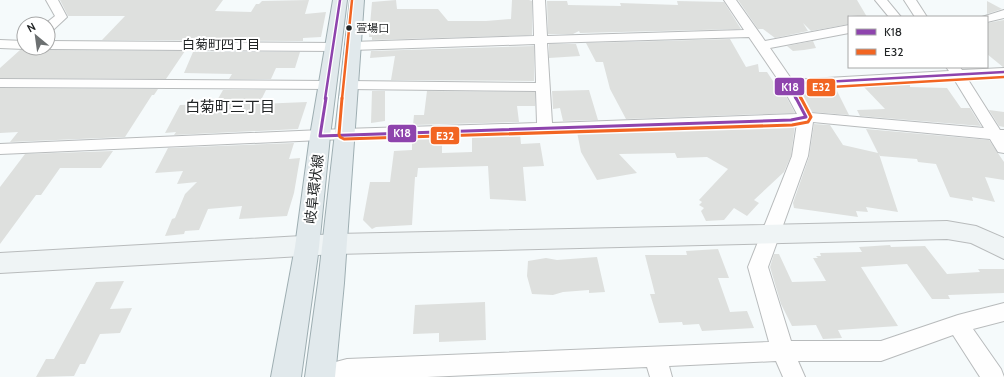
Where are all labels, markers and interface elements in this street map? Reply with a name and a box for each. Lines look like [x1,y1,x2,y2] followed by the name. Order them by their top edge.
[16,16,56,56] north arrow
[848,16,988,68] legend
[24,19,38,35] text: N
[356,21,389,35] place label: 萱場口
[344,23,354,33] marker: 萱場口
[884,24,902,39] text: K18
[182,36,260,52] district label: 白菊町四丁目
[884,44,903,59] text: E32
[774,77,805,96] line badge: K18
[806,78,836,97] line badge: E32
[781,80,799,94] text: K18
[812,80,830,94] text: E32
[185,98,275,116] district label: 白菊町三丁目
[387,124,417,143] line badge: K18
[393,126,411,140] text: K18
[430,126,460,145] line badge: E32
[436,129,454,143] text: E32
[301,153,327,225] street label: 岐阜環状線

